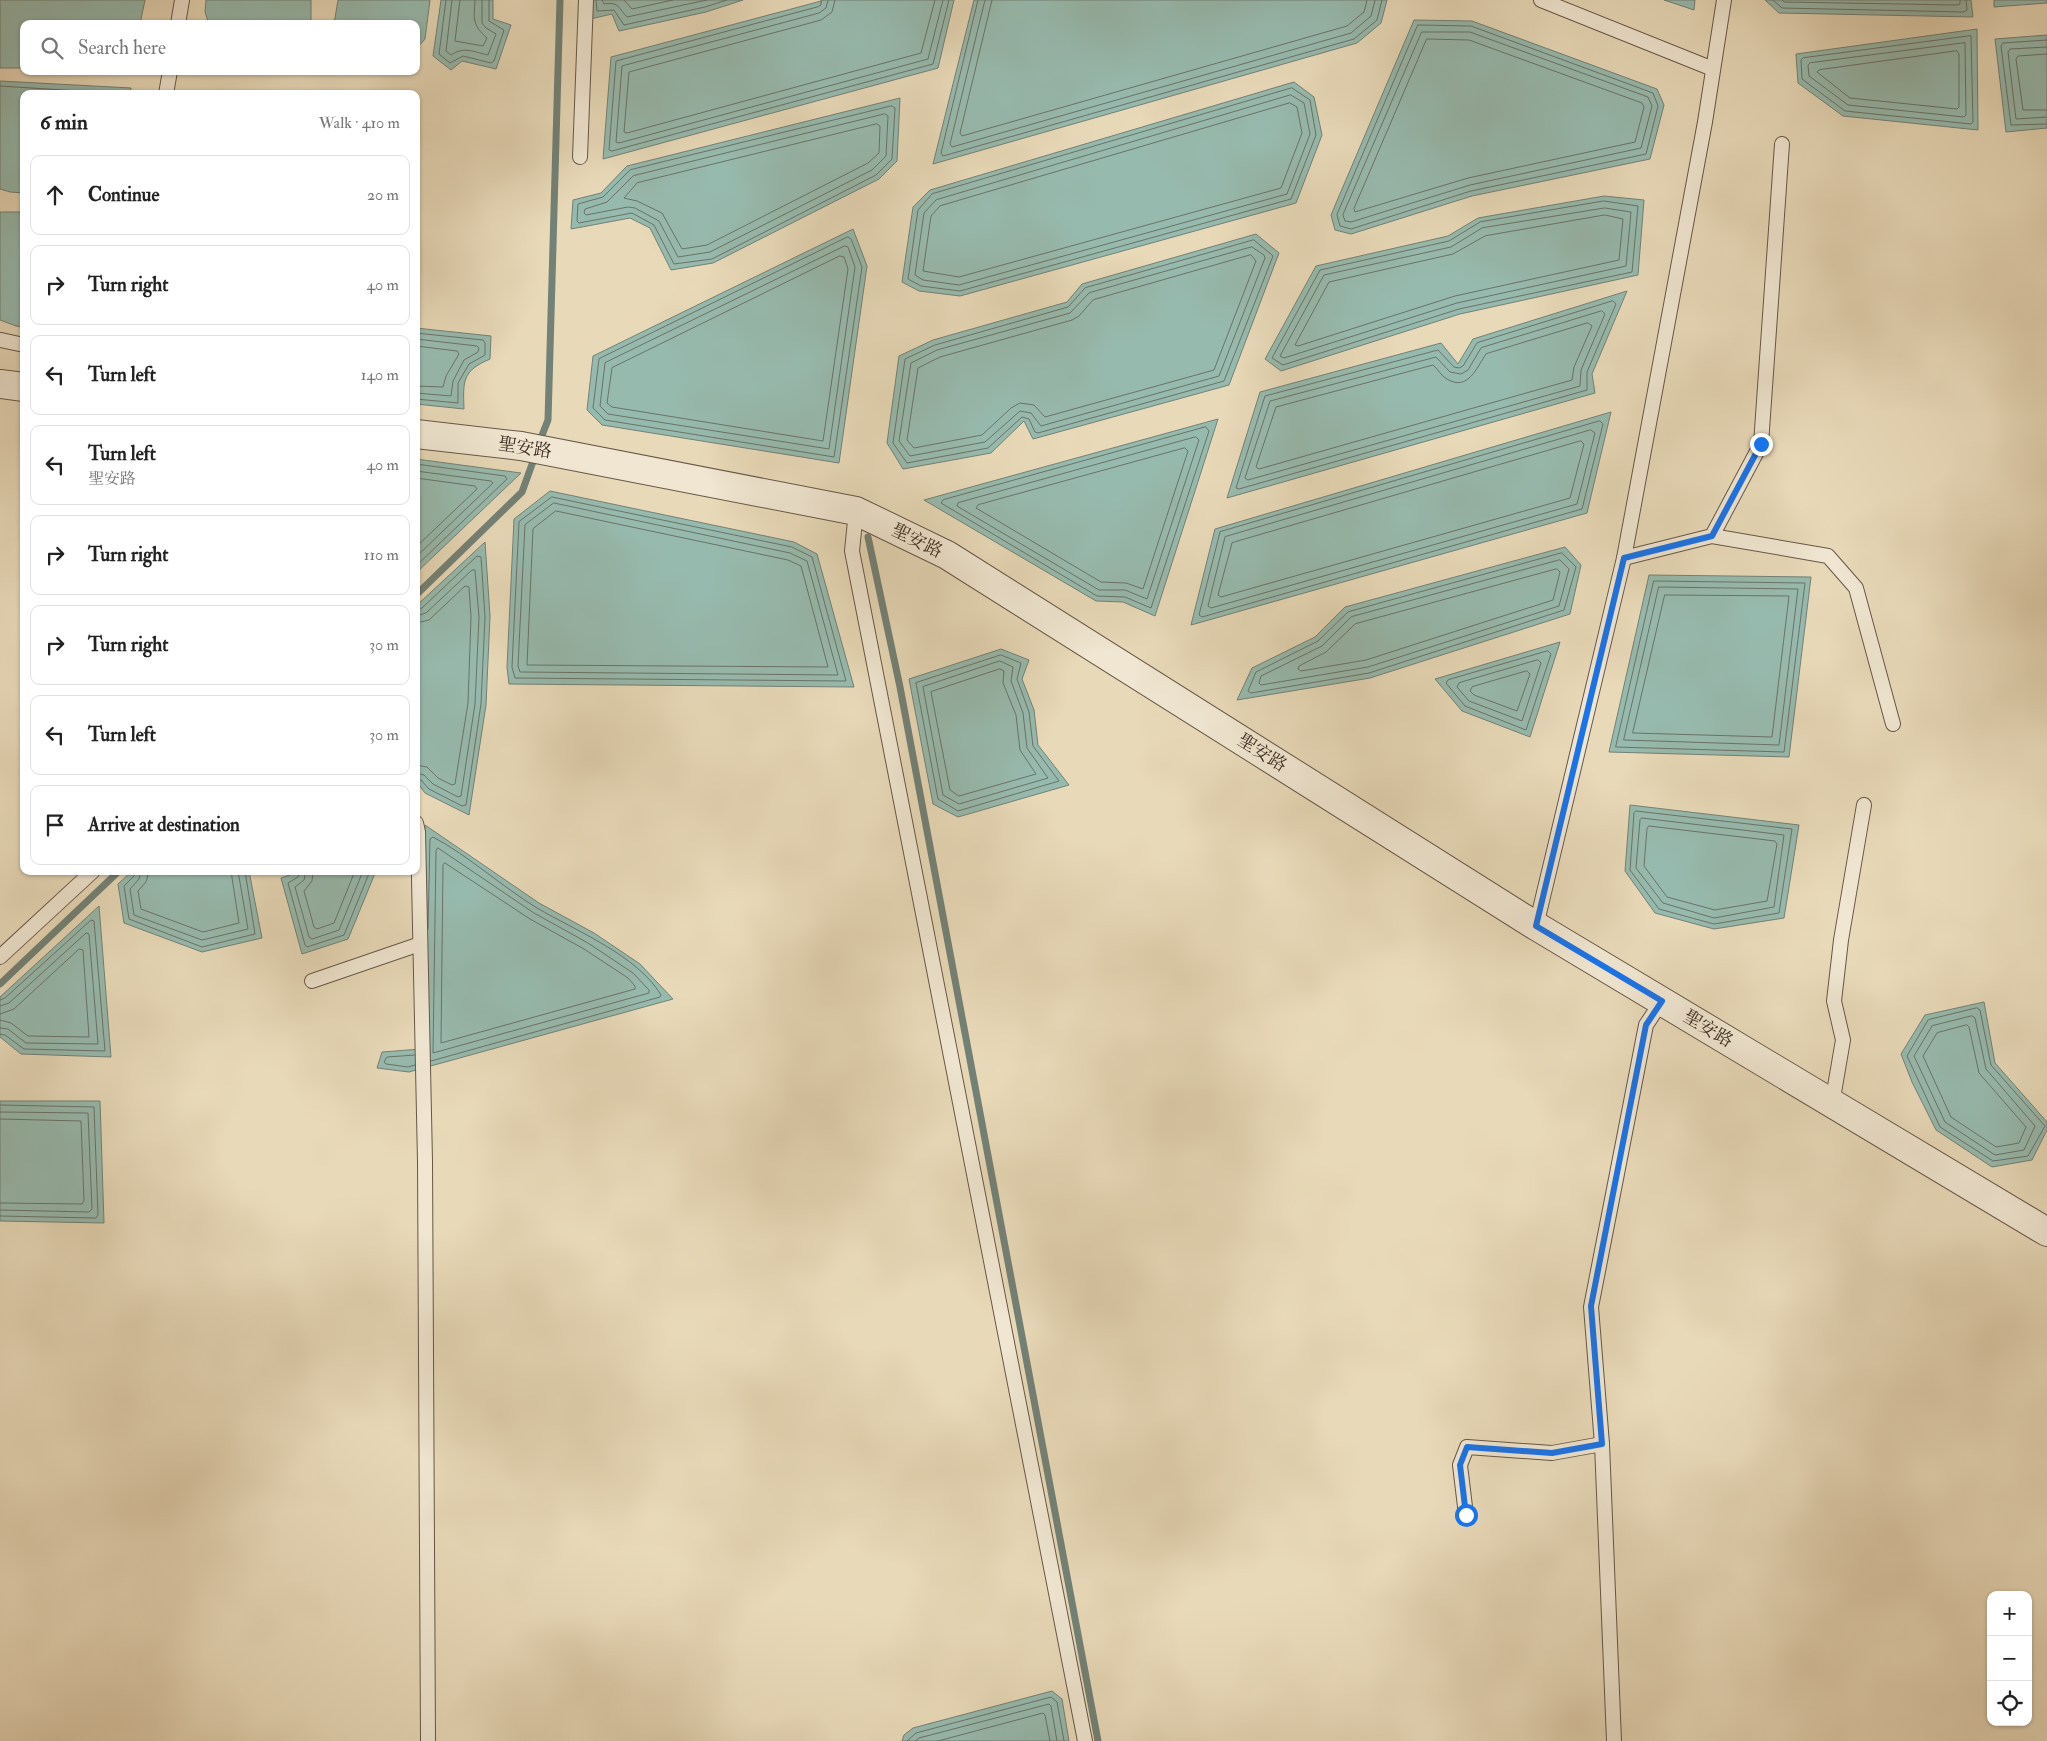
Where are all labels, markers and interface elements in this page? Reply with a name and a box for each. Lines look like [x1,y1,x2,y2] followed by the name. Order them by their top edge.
[20,20,420,75] search box
[38,34,66,62] icon: search
[78,36,166,60] text: Search here
[40,109,88,136] text: 6 min
[319,113,400,133] text: Walk · 410 m
[41,181,69,209] icon: ahead
[88,183,159,207] text: Continue
[367,185,399,205] text: 20 m
[41,271,69,299] icon: right
[88,273,168,297] text: Turn right
[366,275,399,295] text: 40 m
[41,361,69,389] icon: left
[88,363,156,387] text: Turn left
[361,365,399,385] text: 140 m
[497,432,553,464] street label: 聖安路
[1750,433,1773,456] route end
[88,442,156,466] text: Turn left
[41,451,69,479] icon: left
[366,455,399,475] text: 40 m
[88,469,136,489] text: 聖安路
[888,519,946,563] street label: 聖安路
[41,541,69,569] icon: right
[88,543,168,567] text: Turn right
[364,545,399,565] text: 110 m
[41,631,69,659] icon: right
[88,633,168,657] text: Turn right
[369,635,399,655] text: 30 m
[41,721,69,749] icon: left
[88,723,156,747] text: Turn left
[369,725,399,745] text: 30 m
[1233,729,1291,777] street label: 聖安路
[41,811,69,839] icon: arrive
[88,813,240,837] text: Arrive at destination
[1679,1005,1737,1053] street label: 聖安路
[1455,1504,1478,1527] route start
[1987,1591,2032,1726] map controls
[1987,1591,2032,1636] button: +
[1987,1636,2032,1681] button: −
[1987,1681,2032,1726] button: locate

